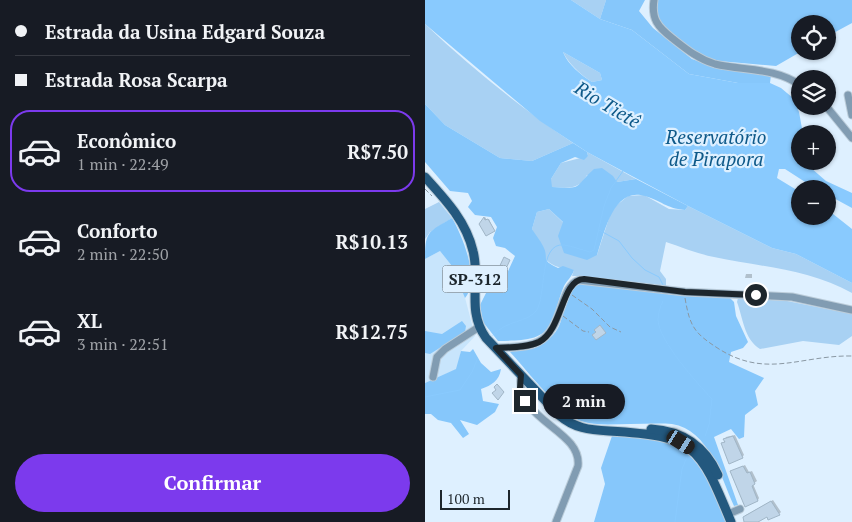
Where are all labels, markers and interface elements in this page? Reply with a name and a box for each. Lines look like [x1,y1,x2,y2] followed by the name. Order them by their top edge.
[791,15,836,225] map controls
[791,15,836,60] button: locate
[45,19,325,44] text: Estrada da Usina Edgard Souza
[45,67,228,92] text: Estrada Rosa Scarpa
[791,70,836,115] button: layers
[570,74,646,134] water label: Rio Tietê
[665,124,766,171] water label: Reservatório de Pirapora
[791,125,836,170] button: +
[77,128,176,153] text: Econômico
[17,129,62,174] icon: car
[347,139,408,164] text: R$7.50
[77,153,169,175] text: 1 min · 22:49
[791,180,836,225] button: −
[77,218,158,243] text: Conforto
[17,219,62,264] icon: car
[335,229,408,254] text: R$10.13
[77,243,169,265] text: 2 min · 22:50
[443,266,507,292] road number: SP-312
[745,284,767,306] route start
[77,308,102,333] text: XL
[17,309,62,354] icon: car
[335,319,408,344] text: R$12.75
[77,333,169,355] text: 3 min · 22:51
[543,384,625,418] callout: 2 min
[514,390,536,412] route end
[562,390,606,412] text: 2 min
[664,428,697,456] car
[15,454,410,512] button: Confirmar
[440,487,510,510] scale bar
[447,489,485,508] text: 100 m

